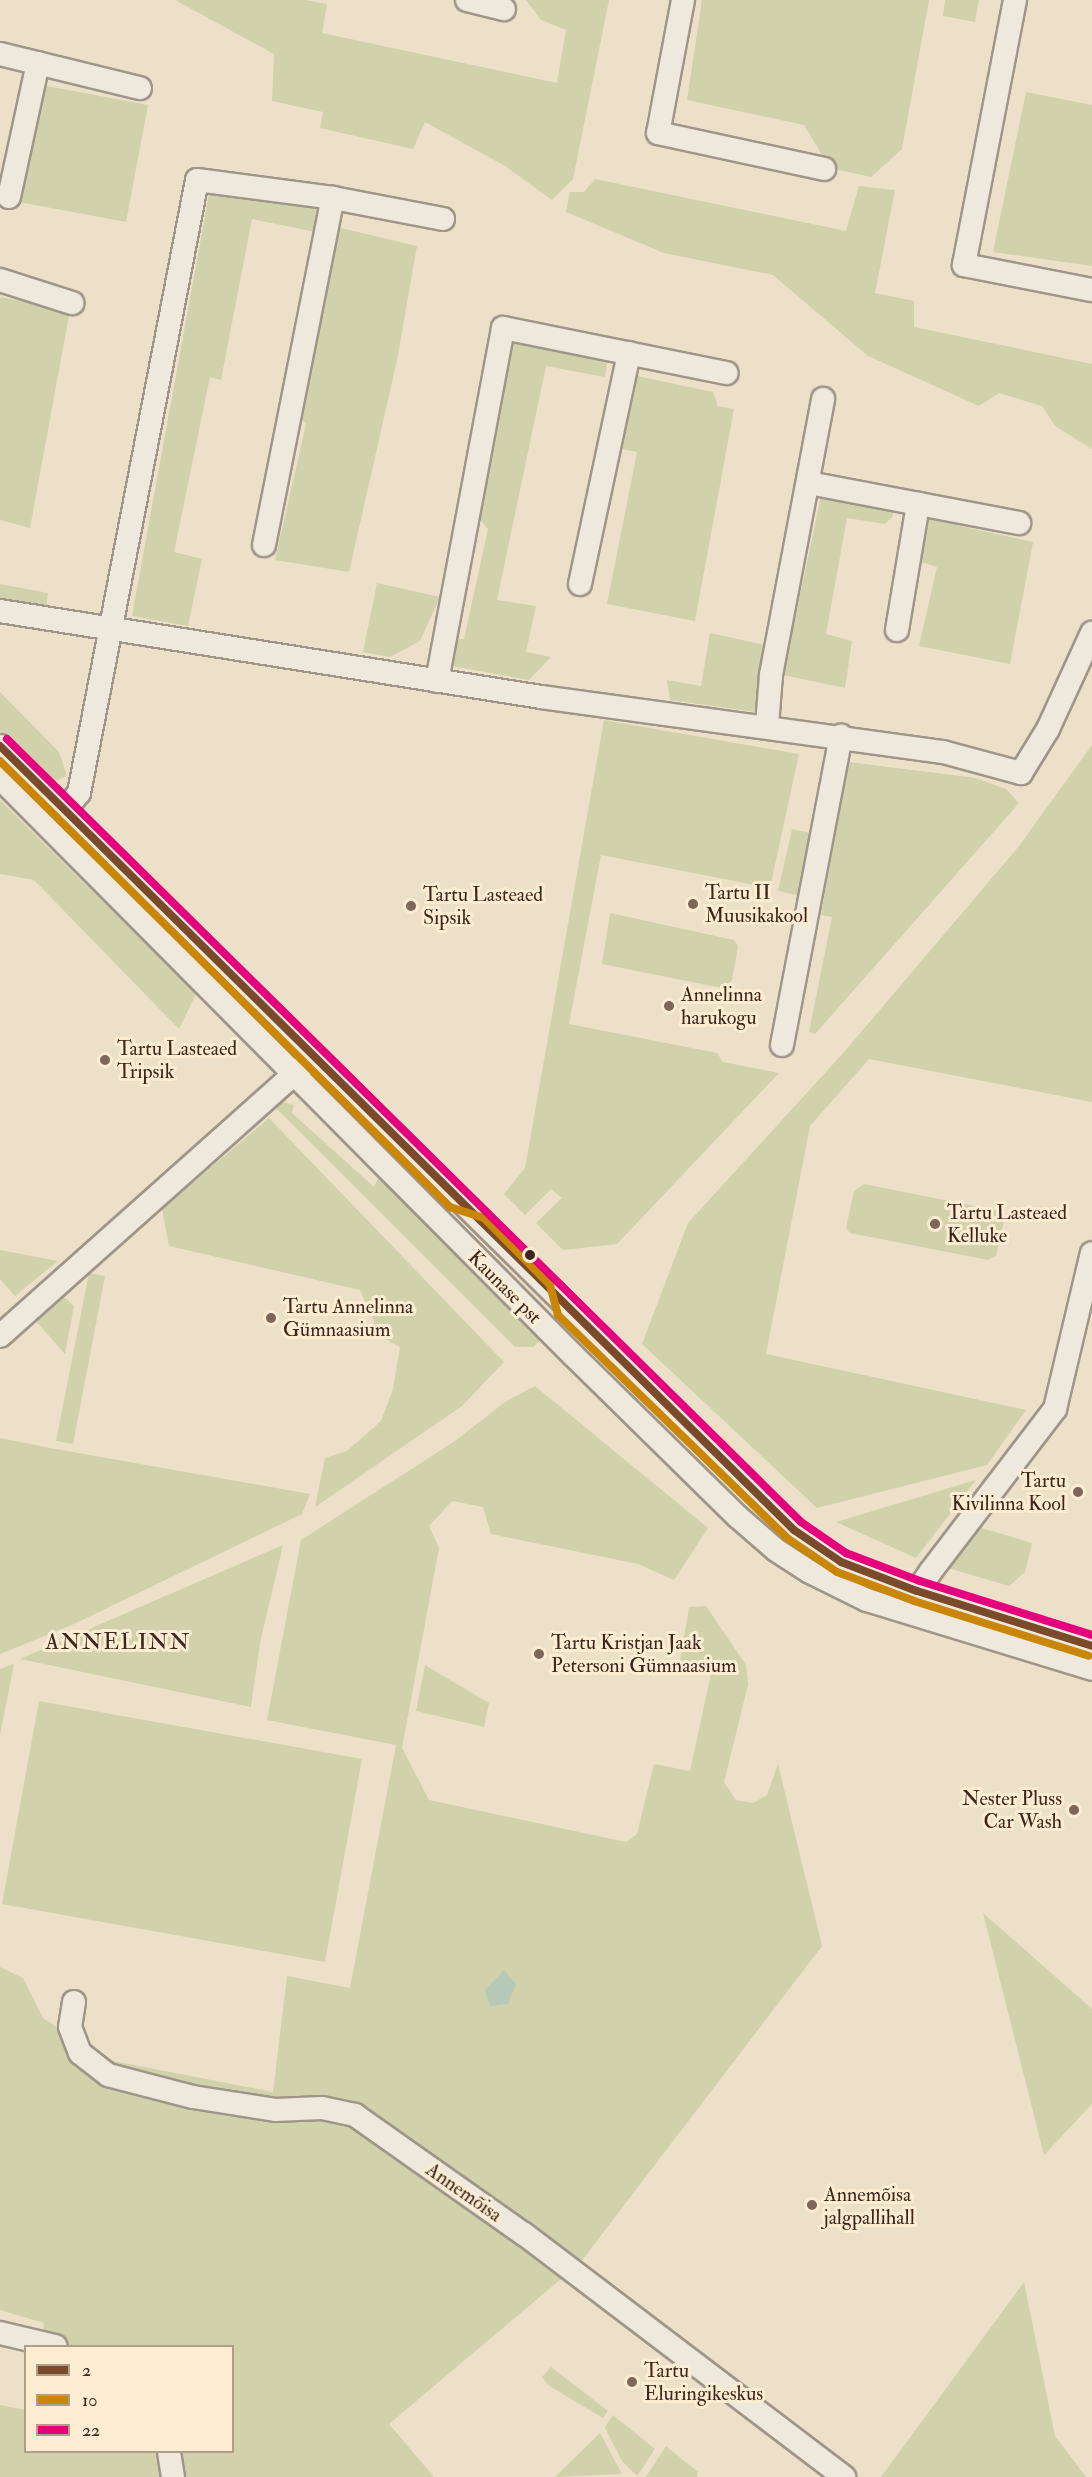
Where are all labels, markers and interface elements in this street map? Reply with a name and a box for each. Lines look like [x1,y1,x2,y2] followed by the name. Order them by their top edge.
[705,880,808,927] place label: Tartu II Muusikakool
[423,882,543,929] place label: Tartu Lasteaed Sipsik
[686,897,700,911] marker: Tartu II Muusikakool
[404,899,418,913] marker: Tartu Lasteaed Sipsik
[681,982,762,1029] place label: Annelinna harukogu
[662,999,676,1013] marker: Annelinna harukogu
[117,1036,237,1083] place label: Tartu Lasteaed Tripsik
[98,1053,112,1067] marker: Tartu Lasteaed Tripsik
[947,1200,1067,1247] place label: Tartu Lasteaed Kelluke
[928,1217,942,1231] marker: Tartu Lasteaed Kelluke
[463,1245,547,1329] street label: Kaunase pst
[524,1249,536,1261] unlabelled marker
[283,1294,413,1341] place label: Tartu Annelinna Gümnaasium
[264,1311,278,1325] marker: Tartu Annelinna Gümnaasium
[951,1468,1066,1515] place label: Tartu Kivilinna Kool
[1071,1485,1085,1499] marker: Tartu Kivilinna Kool
[45,1630,191,1656] district label: ANNELINN
[551,1630,737,1677] place label: Tartu Kristjan Jaak Petersoni Gümnaasium
[532,1647,546,1661] marker: Tartu Kristjan Jaak Petersoni Gümnaasium
[962,1786,1062,1833] place label: Nester Pluss Car Wash
[1067,1803,1081,1817] marker: Nester Pluss Car Wash
[421,2157,507,2227] street label: Annemõisa
[824,2182,915,2229] place label: Annemõisa jalgpallihall
[805,2198,819,2212] marker: Annemõisa jalgpallihall
[24,2345,234,2453] legend
[644,2358,763,2405] place label: Tartu Eluringikeskus
[82,2359,91,2382] text: 2
[625,2375,639,2389] marker: Tartu Eluringikeskus
[82,2389,98,2412] text: 10
[82,2419,100,2442] text: 22

